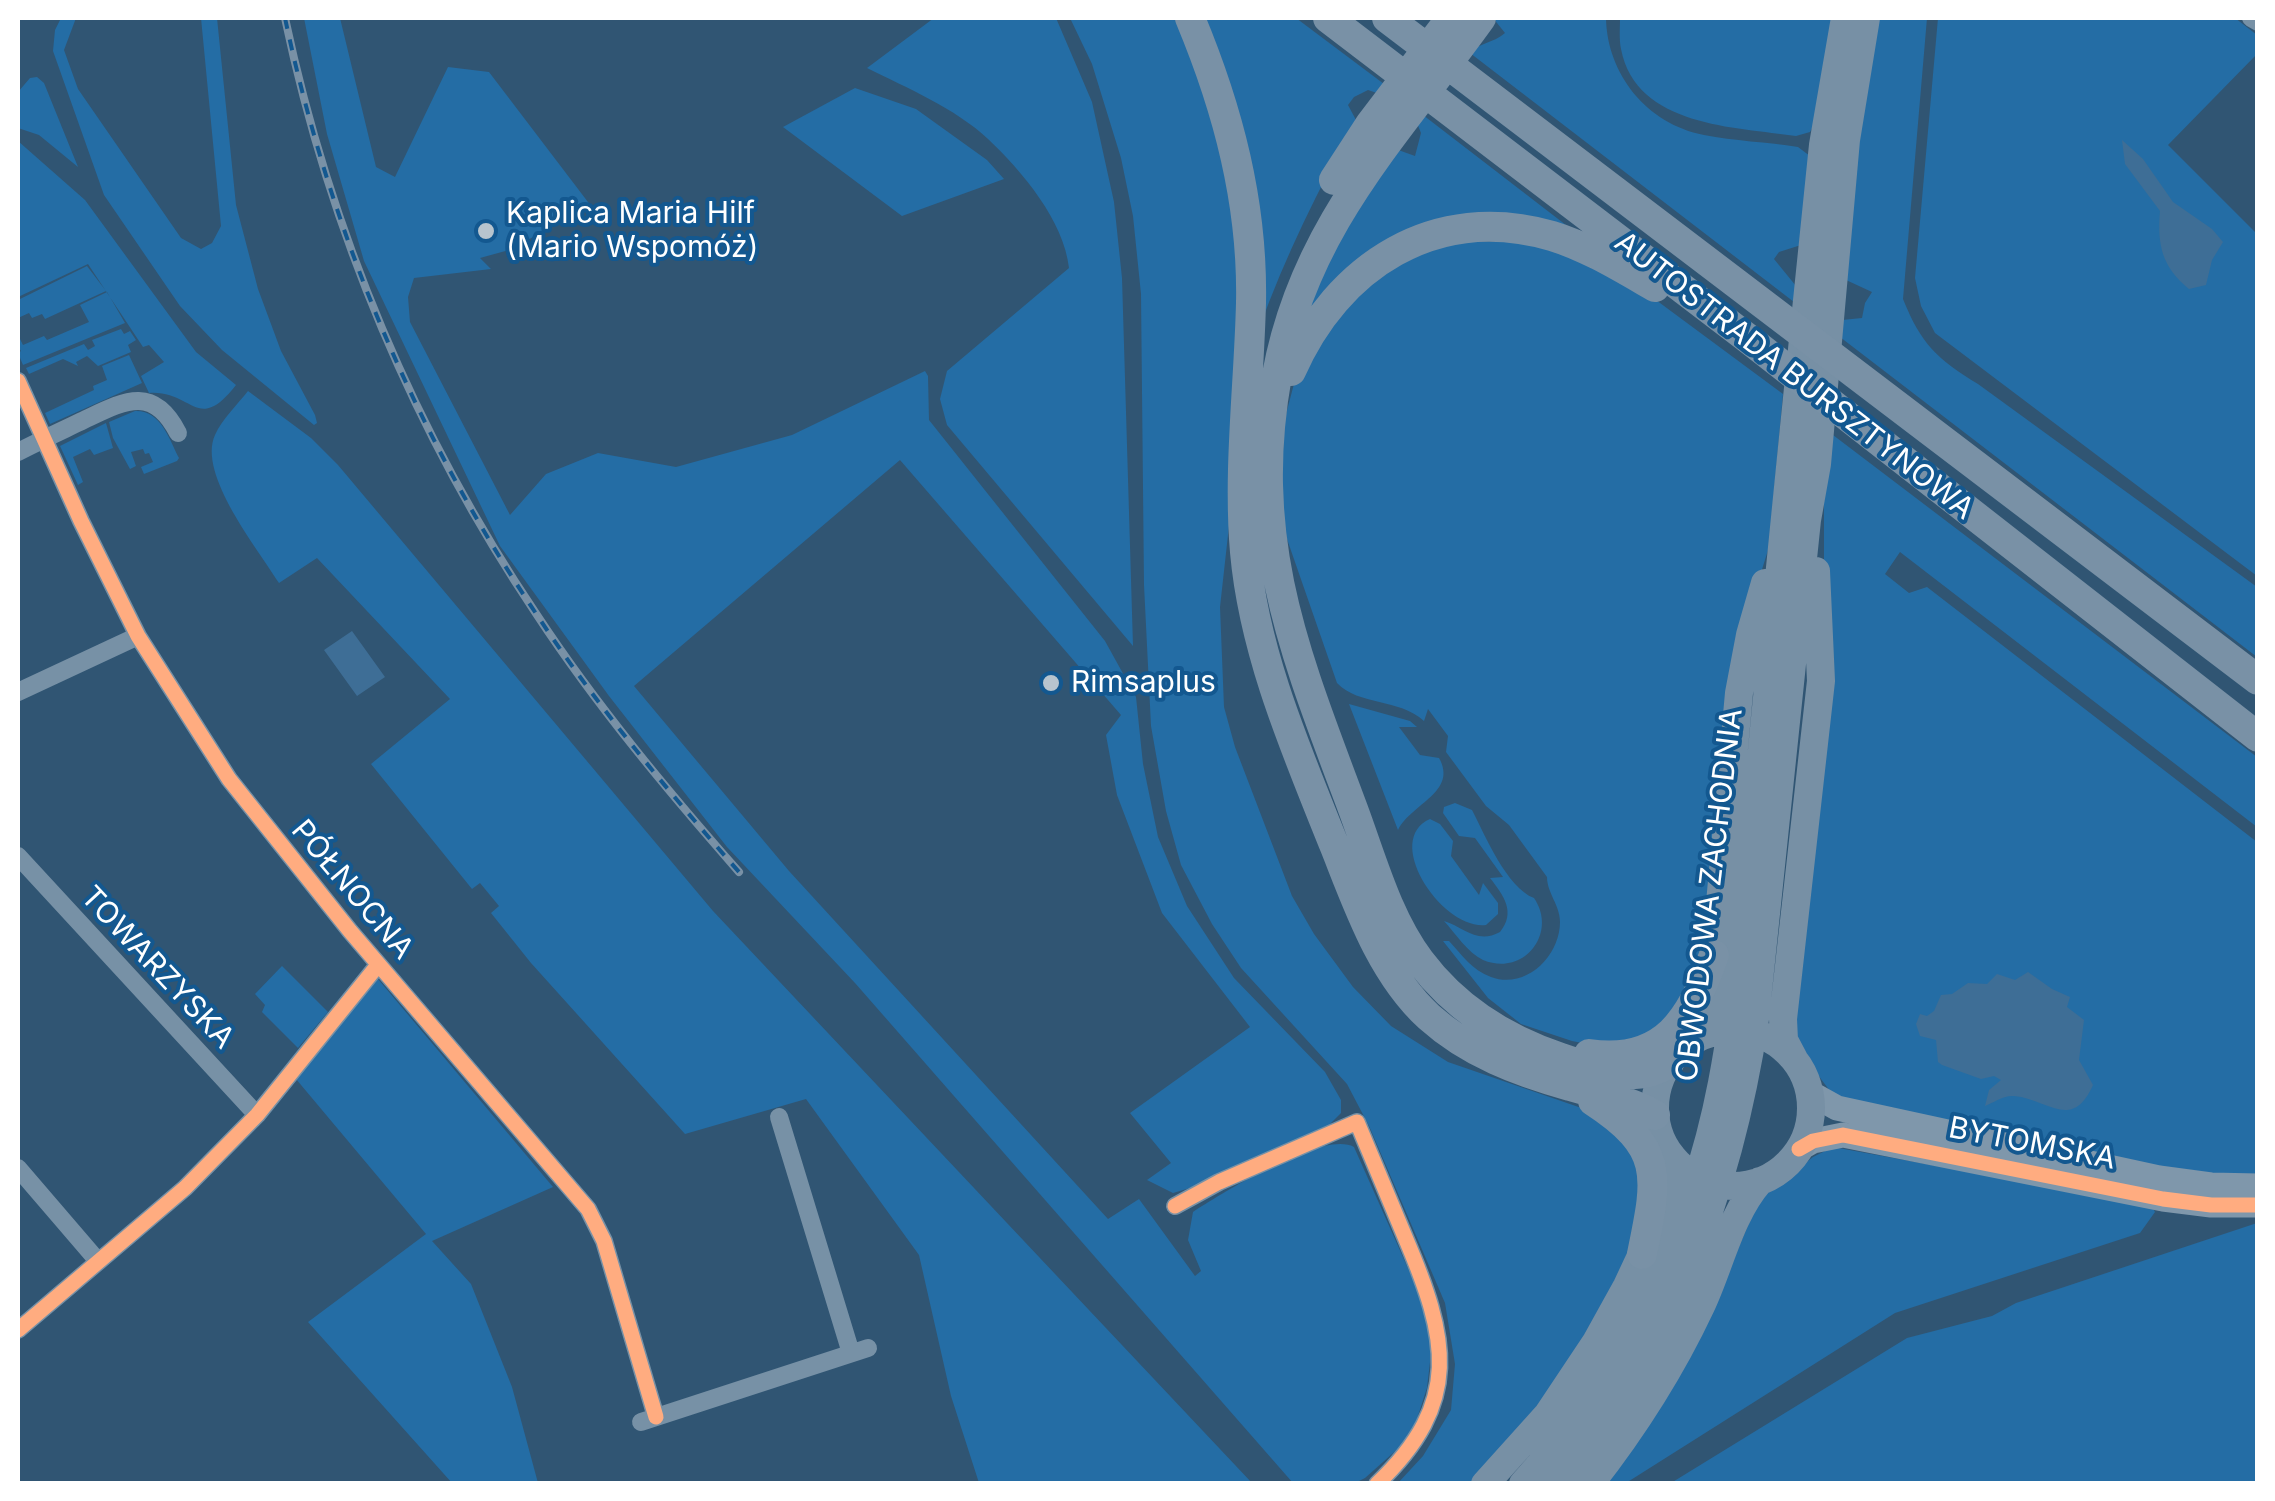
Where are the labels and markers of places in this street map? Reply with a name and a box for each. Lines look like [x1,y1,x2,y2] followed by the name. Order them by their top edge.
[506,196,758,266] place label: Kaplica Maria Hilf (Mario Wspomóż)
[475,220,497,242] marker: Kaplica Maria Hilf (Mario Wspomóż)
[1071,665,1216,701] place label: Rimsaplus
[1040,672,1062,694] marker: Rimsaplus

